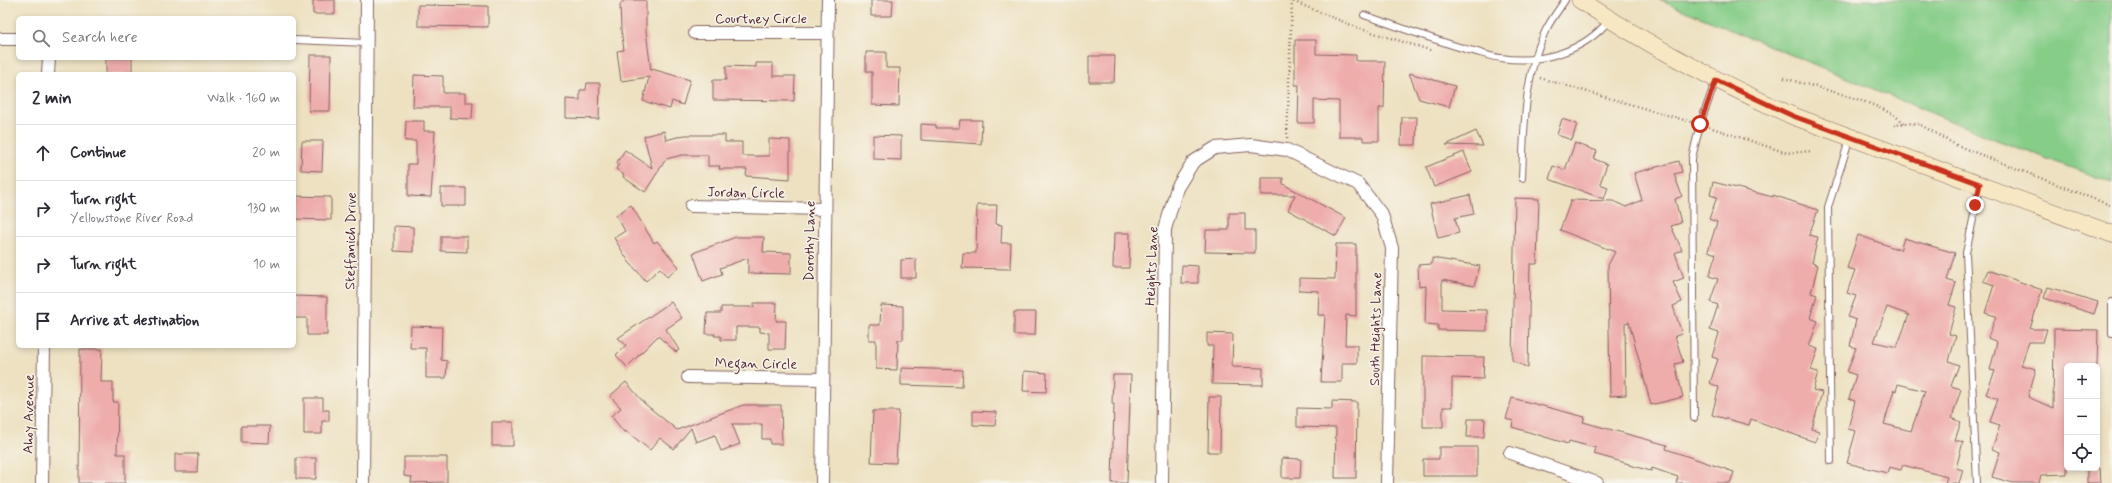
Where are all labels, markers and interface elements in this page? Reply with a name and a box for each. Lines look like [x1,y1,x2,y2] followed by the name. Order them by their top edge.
[715,10,807,28] street label: Courtney Circle
[16,16,296,60] search box
[30,27,52,49] icon: search
[62,28,138,48] text: Search here
[32,87,72,109] text: 2 min
[207,90,280,107] text: Walk · 160 m
[1691,115,1709,133] route start
[32,142,54,164] icon: ahead
[70,143,126,163] text: Continue
[252,144,280,161] text: 20 m
[707,183,785,203] street label: Jordan Circle
[70,190,137,210] text: Turn right
[341,192,361,290] street label: Steffanich Drive
[1966,196,1984,214] route end
[32,198,54,220] icon: right
[247,200,280,217] text: 130 m
[800,200,820,282] street label: Dorothy Lane
[70,210,193,227] text: Yellowstone River Road
[1142,226,1162,306] street label: Heights Lane
[32,254,54,276] icon: right
[70,255,137,275] text: Turn right
[253,256,280,273] text: 10 m
[1366,272,1386,386] street label: South Heights Lane
[32,310,54,332] icon: arrive
[70,311,199,331] text: Arrive at destination
[715,354,797,376] street label: Megan Circle
[2064,363,2100,471] map controls
[2064,363,2100,399] button: +
[19,374,39,454] street label: Ahoy Avenue
[2064,399,2100,435] button: −
[2064,435,2100,471] button: locate

